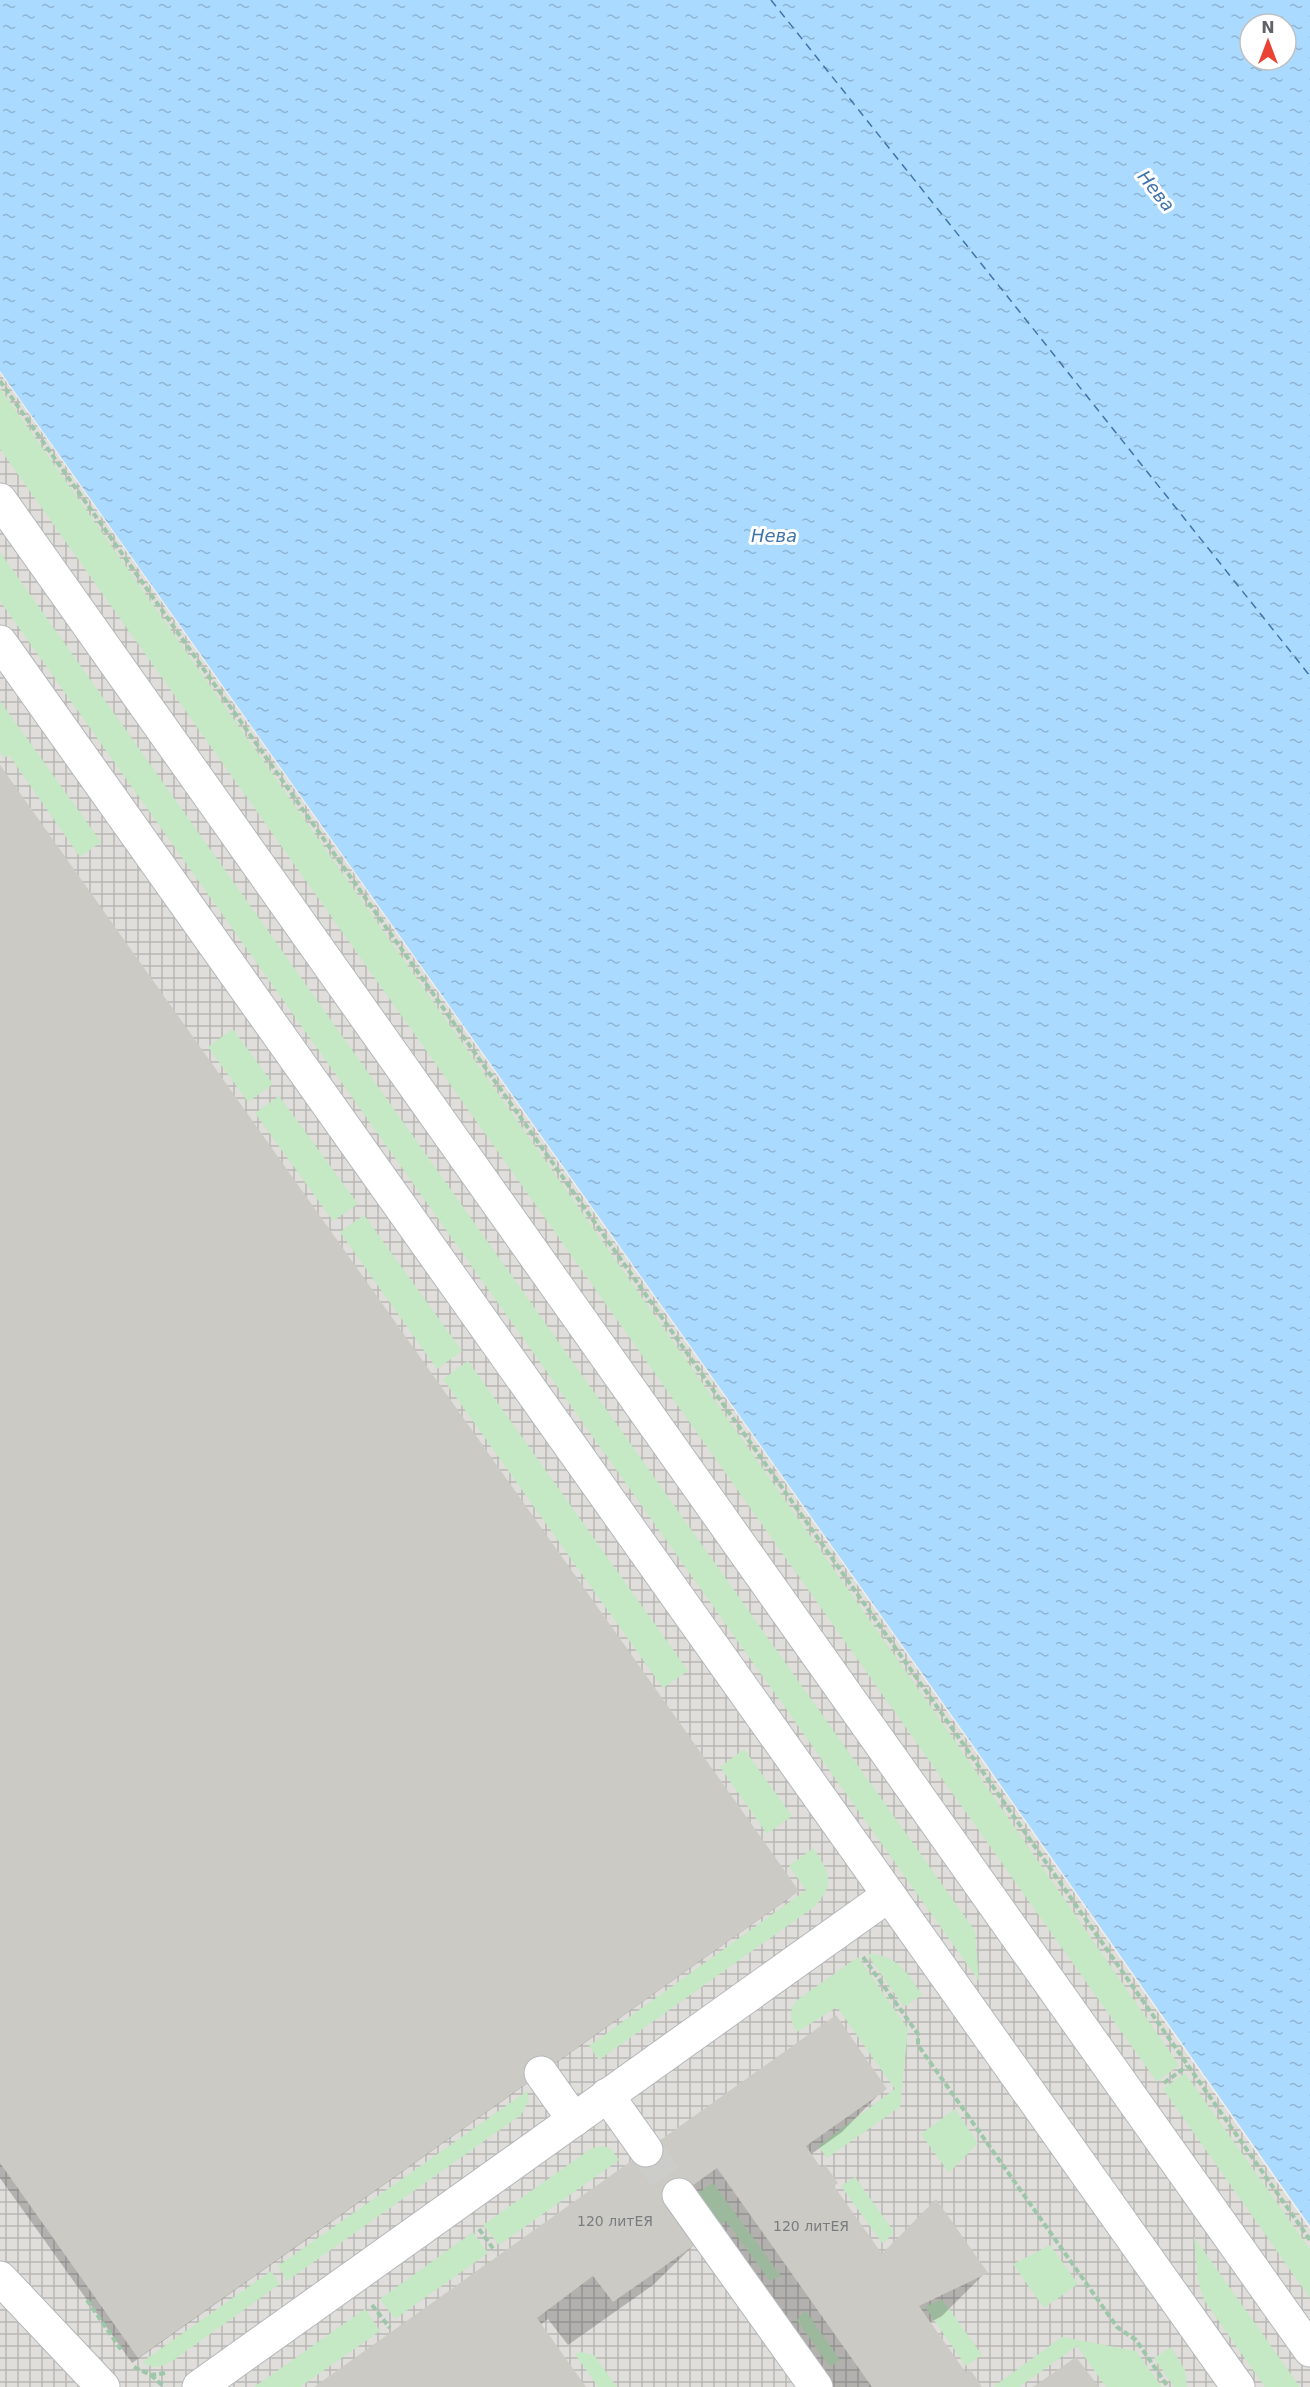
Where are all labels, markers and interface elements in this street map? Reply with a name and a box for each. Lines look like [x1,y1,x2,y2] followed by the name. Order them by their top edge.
[1238,12,1298,72] north arrow
[1261,18,1275,37] text: N
[1134,166,1179,215] water label: Нева
[751,525,797,546] water label: Нева
[577,2213,653,2229] house number: 120 литЕЯ
[773,2218,849,2234] house number: 120 литЕЯ

